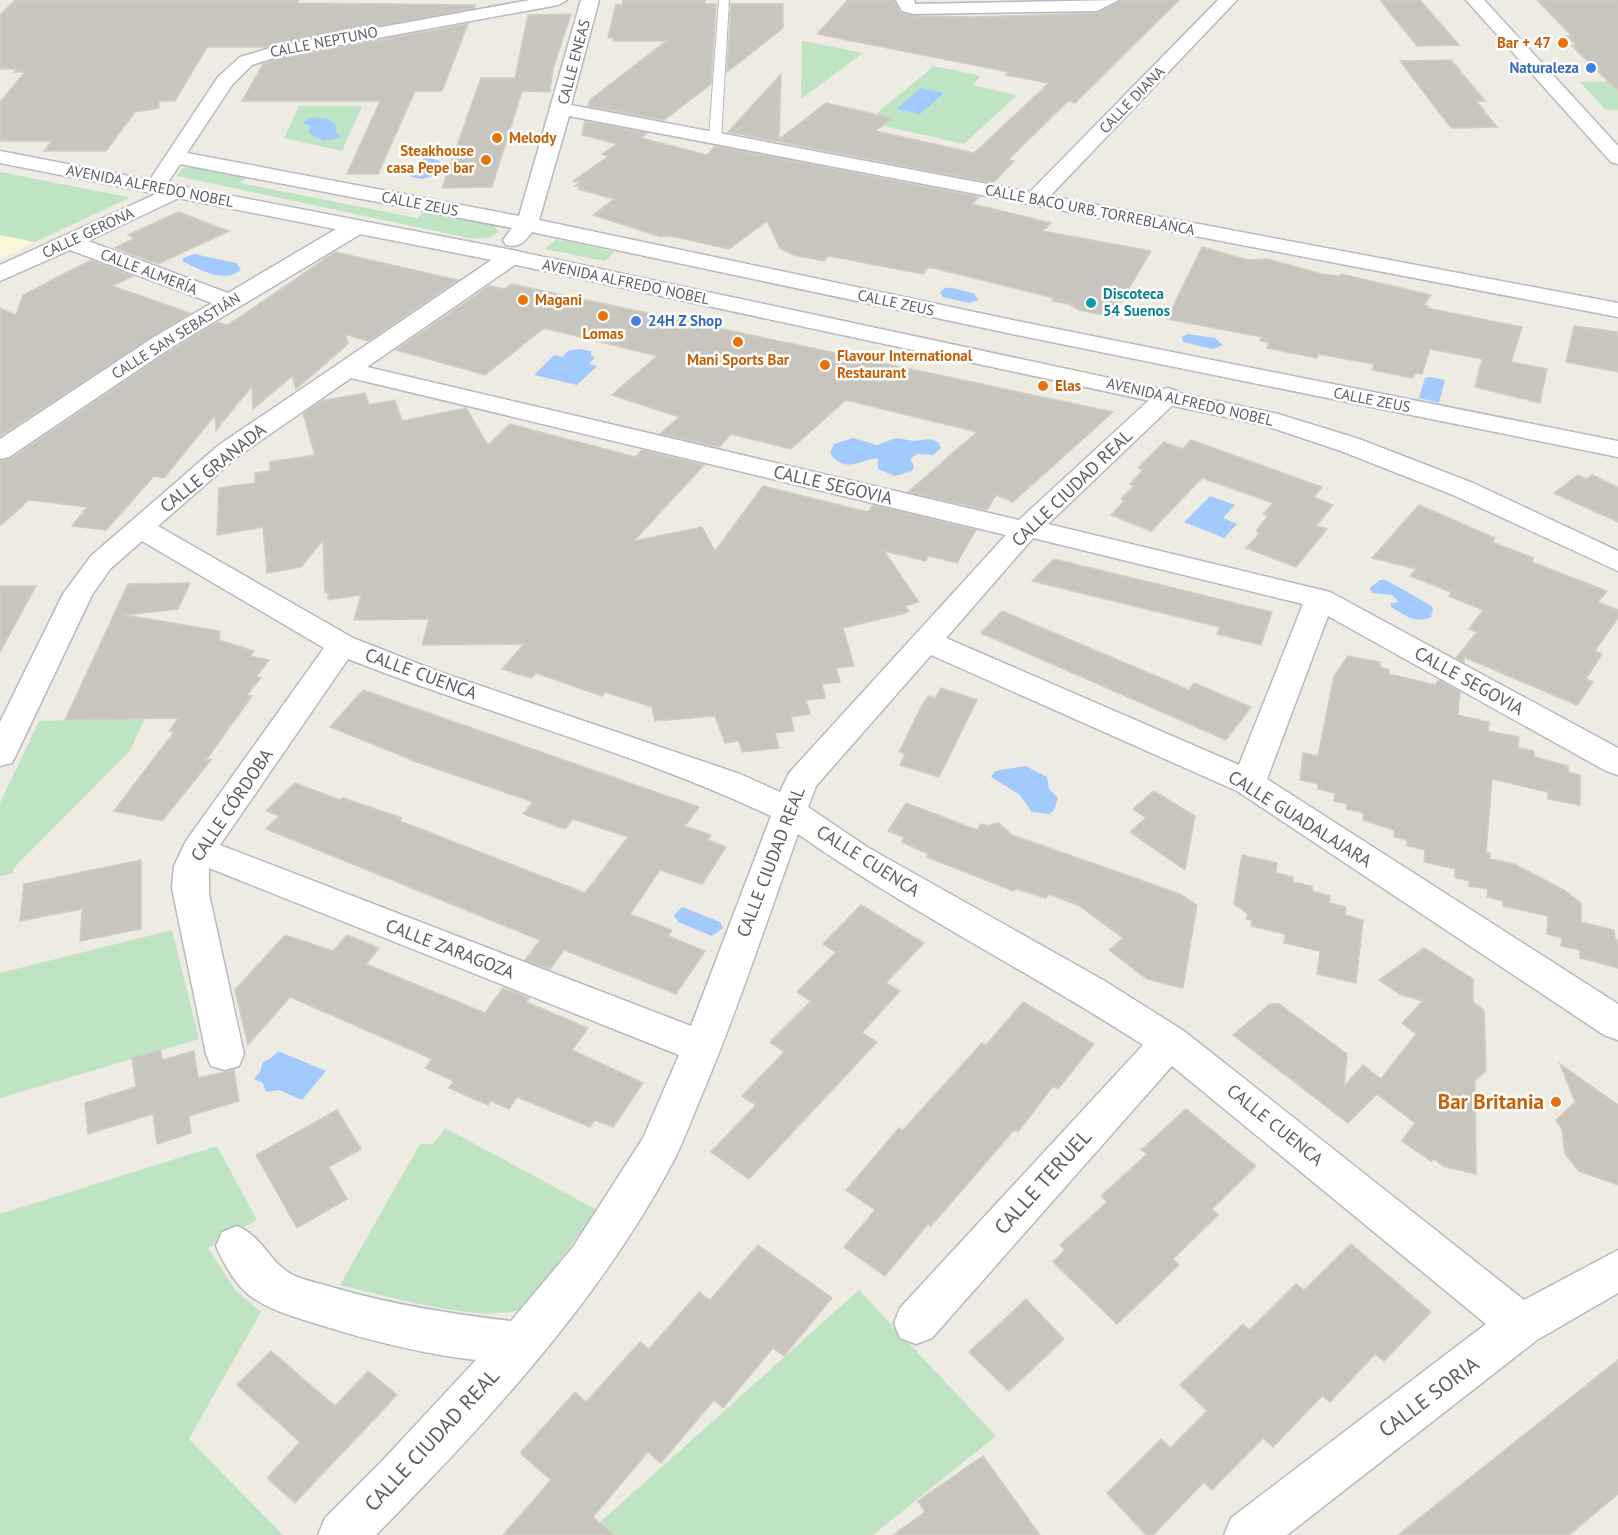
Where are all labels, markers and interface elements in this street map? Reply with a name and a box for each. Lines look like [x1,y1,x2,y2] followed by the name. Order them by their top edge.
[553,17,594,107] street label: CALLE ENEAS
[268,22,379,61] street label: CALLE NEPTUNO
[1497,33,1551,52] place label: Bar + 47
[1556,36,1570,50] marker: Bar + 47
[1509,58,1579,77] place label: Naturaleza
[1584,61,1598,75] marker: Naturaleza
[1095,62,1169,137] street label: CALLE DIANA
[509,128,557,147] place label: Melody
[490,131,504,145] marker: Melody
[387,141,475,177] place label: Steakhouse casa Pepe bar
[479,153,493,167] marker: Steakhouse casa Pepe bar
[65,160,236,211] street label: AVENIDA ALFREDO NOBEL
[984,180,1197,239] street label: CALLE BACO URB. TORREBLANCA
[380,187,460,220] street label: CALLE ZEUS
[39,203,137,262] street label: CALLE GERONA
[98,244,201,299] street label: CALLE ALMERÍA
[541,254,712,309] street label: AVENIDA ALFREDO NOBEL
[1103,284,1170,320] place label: Discoteca 54 Suenos
[856,285,936,320] street label: CALLE ZEUS
[108,288,244,383] street label: CALLE SAN SEBASTIÁN
[535,290,582,309] place label: Magani
[516,293,530,307] marker: Magani
[1084,296,1098,310] marker: Discoteca 54 Suenos
[596,309,610,323] marker: Lomas
[648,311,722,330] place label: 24H Z Shop
[629,314,643,328] marker: 24H Z Shop
[582,324,624,343] place label: Lomas
[731,335,745,349] marker: Mani Sports Bar
[837,346,973,382] place label: Flavour International Restaurant
[687,350,790,369] place label: Mani Sports Bar
[818,358,832,372] marker: Flavour International Restaurant
[1105,373,1276,430] street label: AVENIDA ALFREDO NOBEL
[1055,376,1081,395] place label: Elas
[1036,379,1050,393] marker: Elas
[1332,383,1412,416] street label: CALLE ZEUS
[155,418,271,517] street label: CALLE GRANADA
[1006,424,1137,551] street label: CALLE CIUDAD REAL
[771,460,895,509] street label: CALLE SEGOVIA
[1411,641,1528,720] street label: CALLE SEGOVIA
[362,643,481,705] street label: CALLE CUENCA
[185,743,278,866] street label: CALLE CÓRDOBA
[1224,765,1377,872] street label: CALLE GUADALAJARA
[731,783,810,940] street label: CALLE CIUDAD REAL
[812,820,925,902] street label: CALLE CUENCA
[382,913,518,984] street label: CALLE ZARAGOZA
[1222,1079,1329,1171] street label: CALLE CUENCA
[1438,1088,1544,1115] place label: Bar Britania
[1549,1095,1563,1109] marker: Bar Britania
[988,1123,1097,1240] street label: CALLE TERUEL
[1373,1350,1485,1443] street label: CALLE SORIA
[358,1362,505,1517] street label: CALLE CIUDAD REAL

